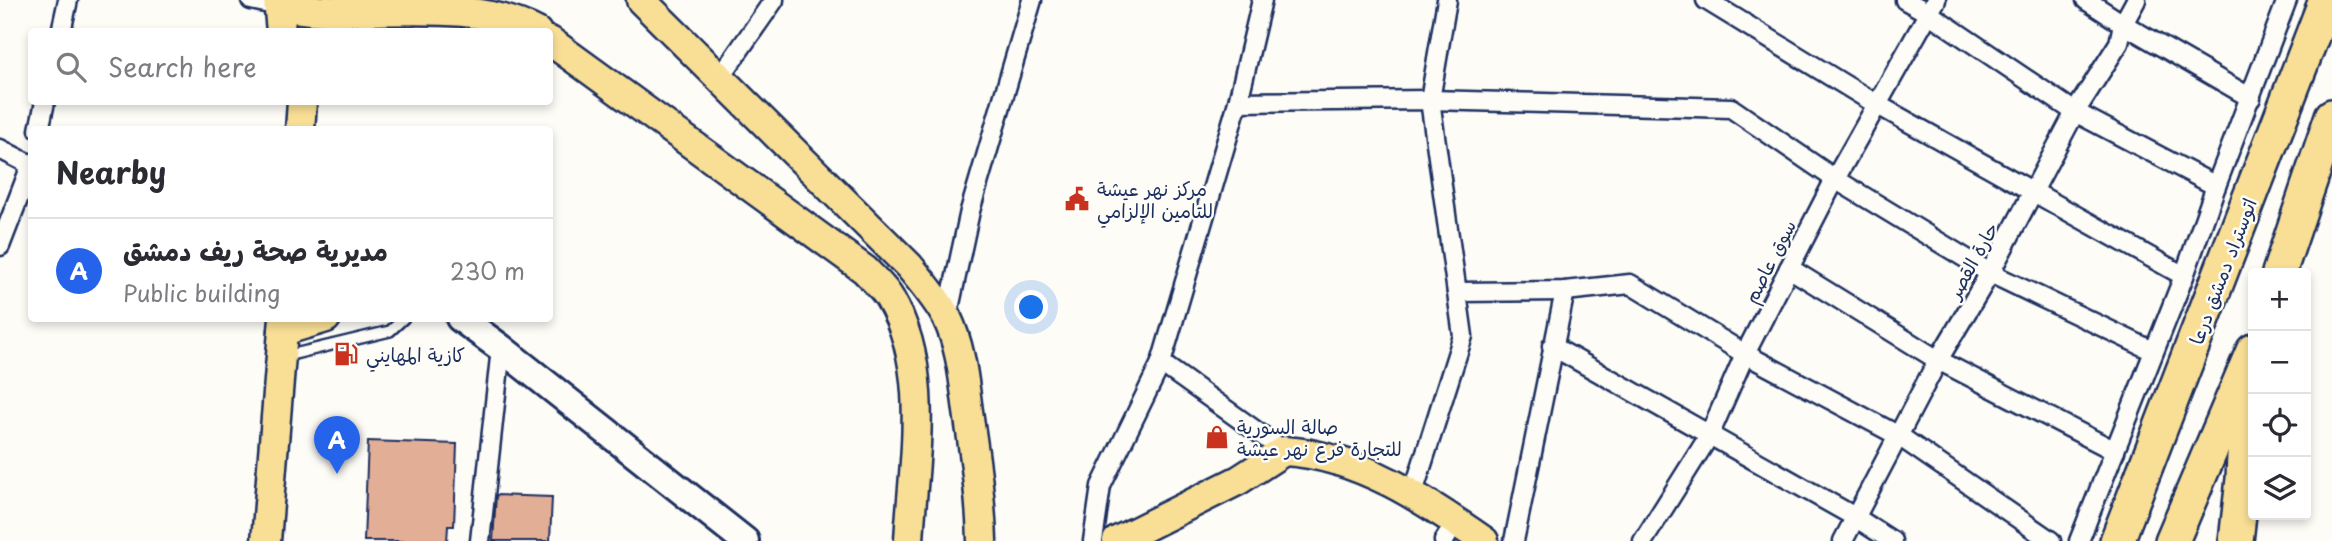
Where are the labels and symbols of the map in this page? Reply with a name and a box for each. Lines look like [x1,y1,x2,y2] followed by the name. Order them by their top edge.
[1097,174,1213,228] place label: مركز نهر عيشة للتامين الإلزامي
[1063,185,1091,213] public building icon: مركز نهر عيشة للتامين الإلزامي
[2181,194,2263,348] street label: اتوستراد دمشق درعا
[1736,214,1804,309] street label: سوق عاصم
[1938,217,2005,305] street label: حارة القصر
[1014,290,1048,324] your location
[332,340,360,368] fuel station icon: كازية المهايني
[366,340,465,372] place label: كازية المهايني
[1237,412,1402,463] place label: صالة السورية للتجارة فرع نهر عيشة
[314,416,360,474] pin: A
[1203,423,1231,451] shop icon: صالة السورية للتجارة فرع نهر عيشة

